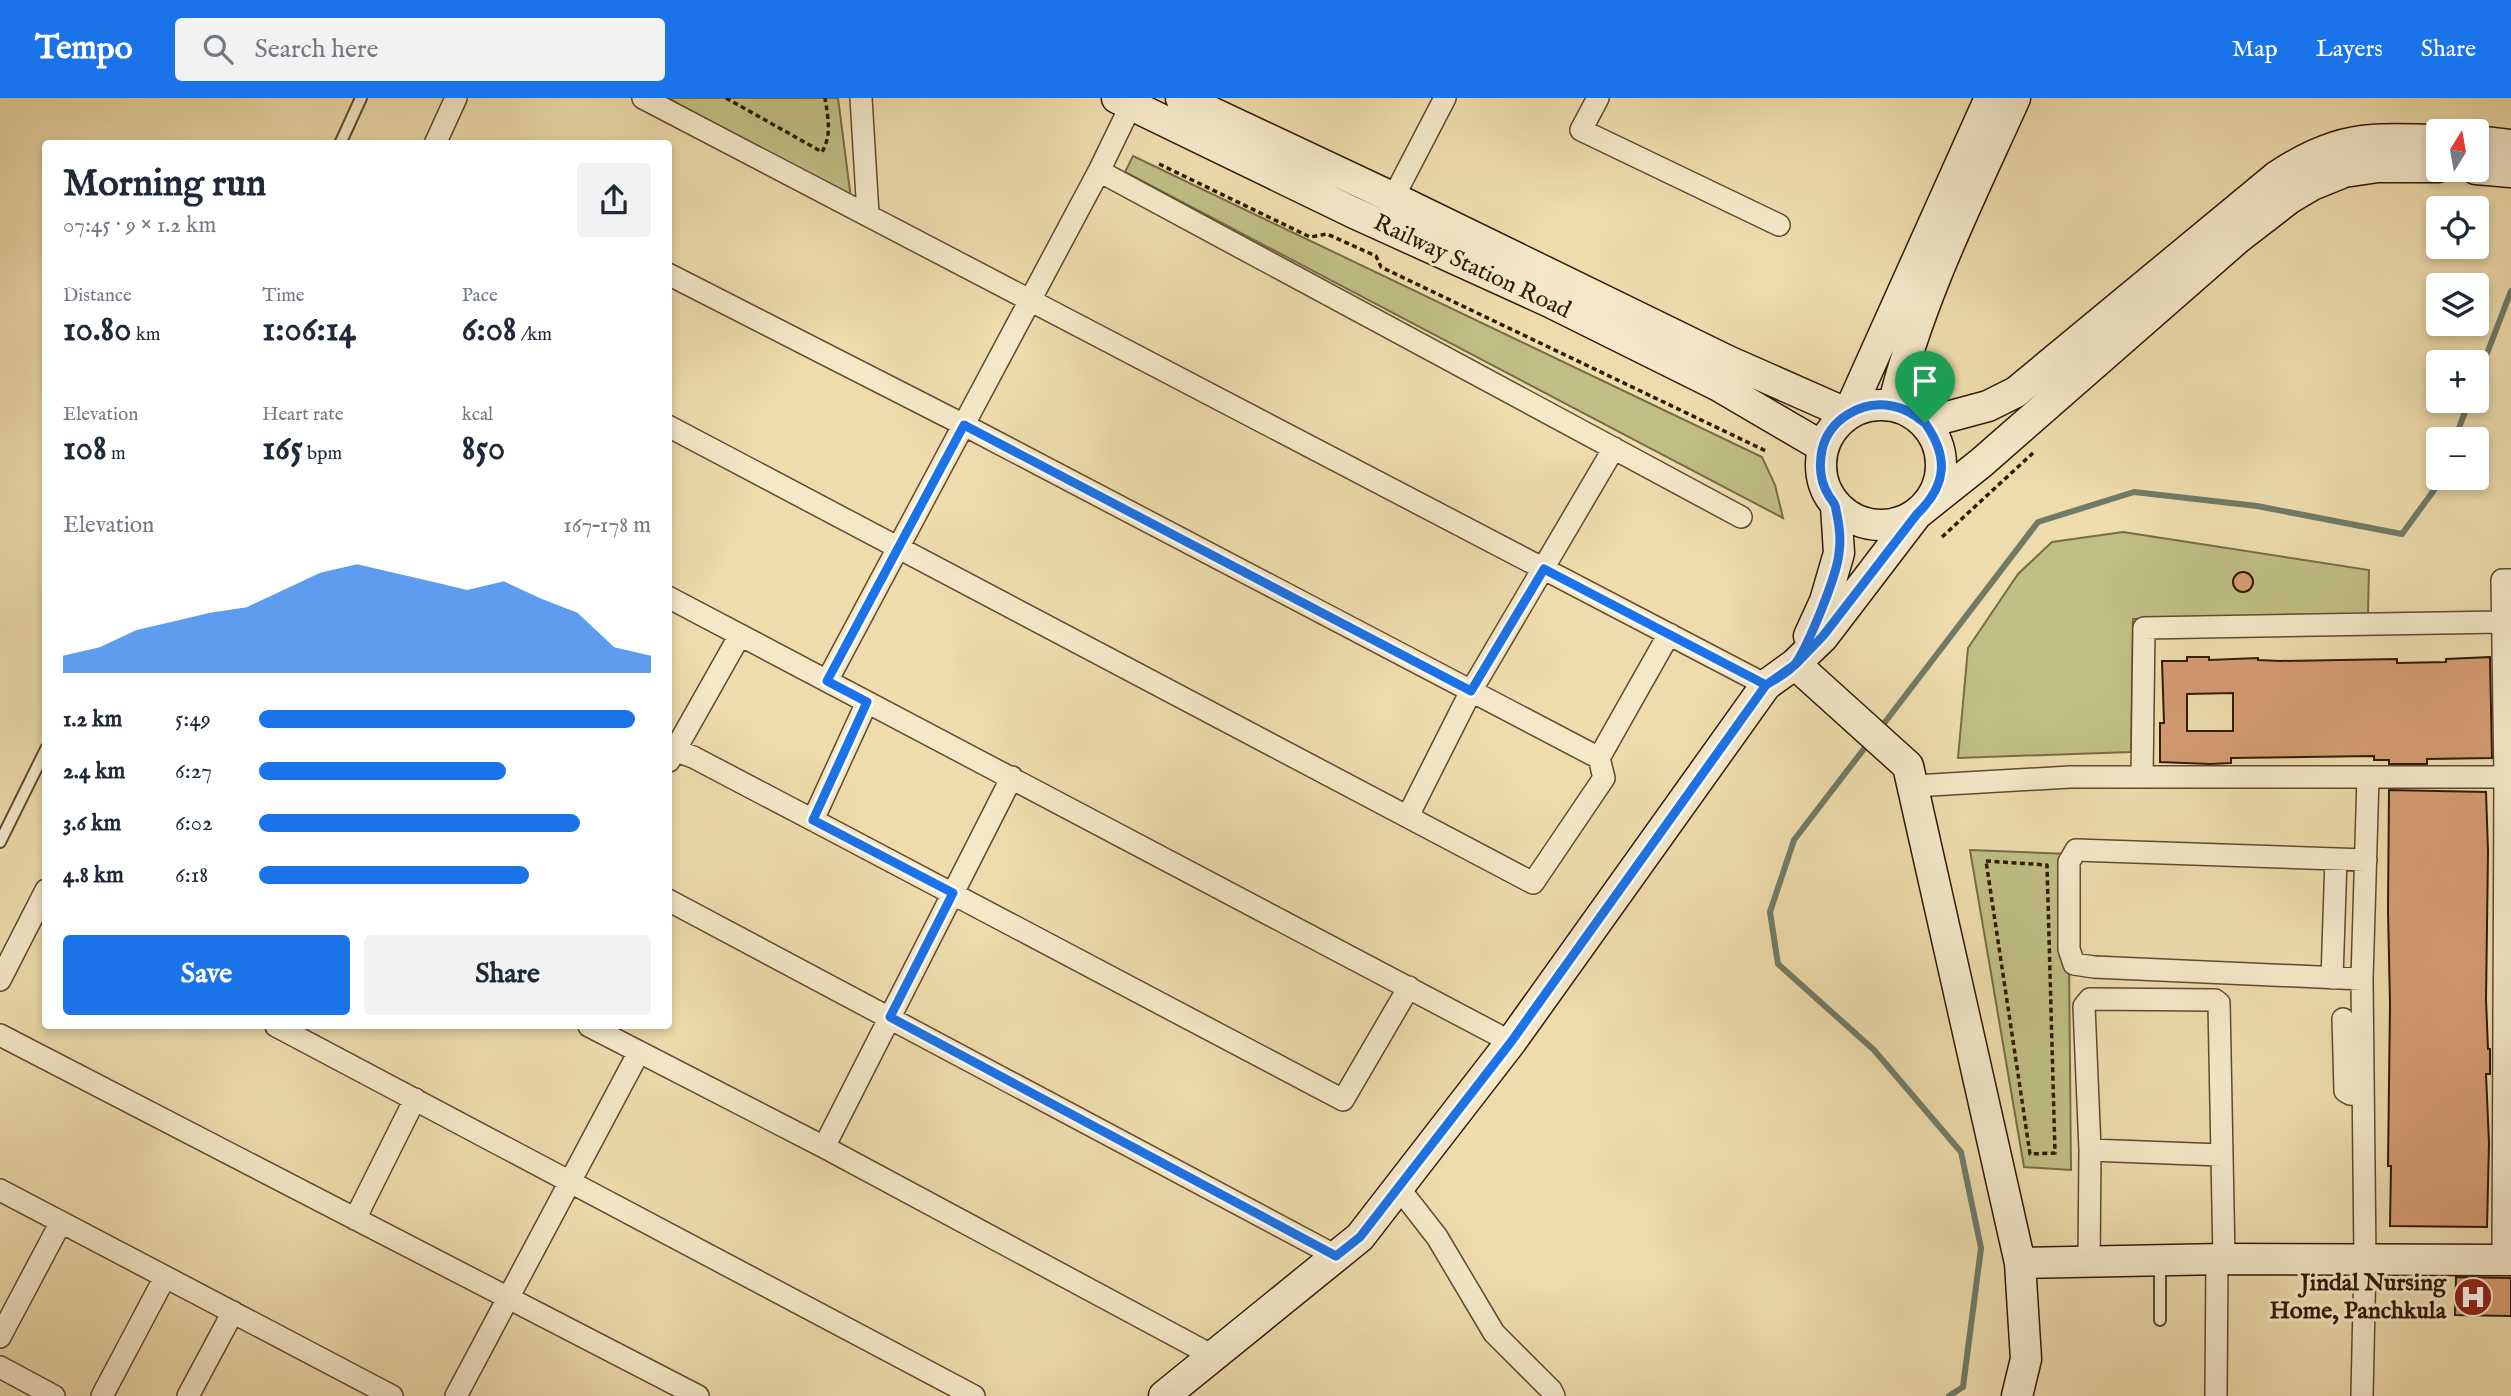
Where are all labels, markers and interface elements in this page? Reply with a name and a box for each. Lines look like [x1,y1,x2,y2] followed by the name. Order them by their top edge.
[175,18,665,81] search box
[35,28,133,70] text: Tempo
[199,30,237,68] icon: search
[255,33,378,66] text: Search here
[2232,34,2278,65] text: Map
[2316,34,2383,65] text: Layers
[2421,34,2476,65] text: Share
[2426,119,2488,182] north arrow
[2426,119,2489,490] map controls
[63,161,266,209] text: Morning run
[577,163,651,237] button: share
[2426,196,2489,259] button: locate
[1368,208,1576,326] street label: Railway Station Road
[63,211,216,240] text: 07:45 · 9 × 1.2 km
[2426,273,2489,336] button: layers
[63,284,132,308] text: Distance
[262,284,305,308] text: Time
[462,284,498,308] text: Pace
[63,308,131,353] text: 10.80
[262,308,356,353] text: 1:06:14
[462,308,517,353] text: 6:08
[131,323,160,347] text: km
[517,323,552,347] text: /km
[2426,350,2489,413] button: +
[1895,351,1955,423] pin
[1906,362,1944,400] icon: arrive
[63,403,138,427] text: Elevation
[262,403,343,427] text: Heart rate
[462,403,493,427] text: kcal
[63,427,107,472] text: 108
[262,427,303,472] text: 165
[462,427,505,472] text: 850
[2426,427,2489,490] button: −
[107,442,126,466] text: m
[303,442,342,466] text: bpm
[63,511,154,540] text: Elevation
[563,511,651,540] text: 167–178 m
[63,705,122,734] text: 1.2 km
[175,705,211,734] text: 5:49
[63,757,125,786] text: 2.4 km
[175,757,212,786] text: 6:27
[63,809,121,838] text: 3.6 km
[175,809,213,838] text: 6:02
[63,861,124,890] text: 4.8 km
[175,861,208,890] text: 6:18
[63,935,350,1015] button: Save
[364,935,651,1015] button: Share
[2270,1268,2447,1327] place label: Jindal Nursing Home, Panchkula
[2452,1276,2494,1318] hospital icon: Jindal Nursing Home, Panchkula

